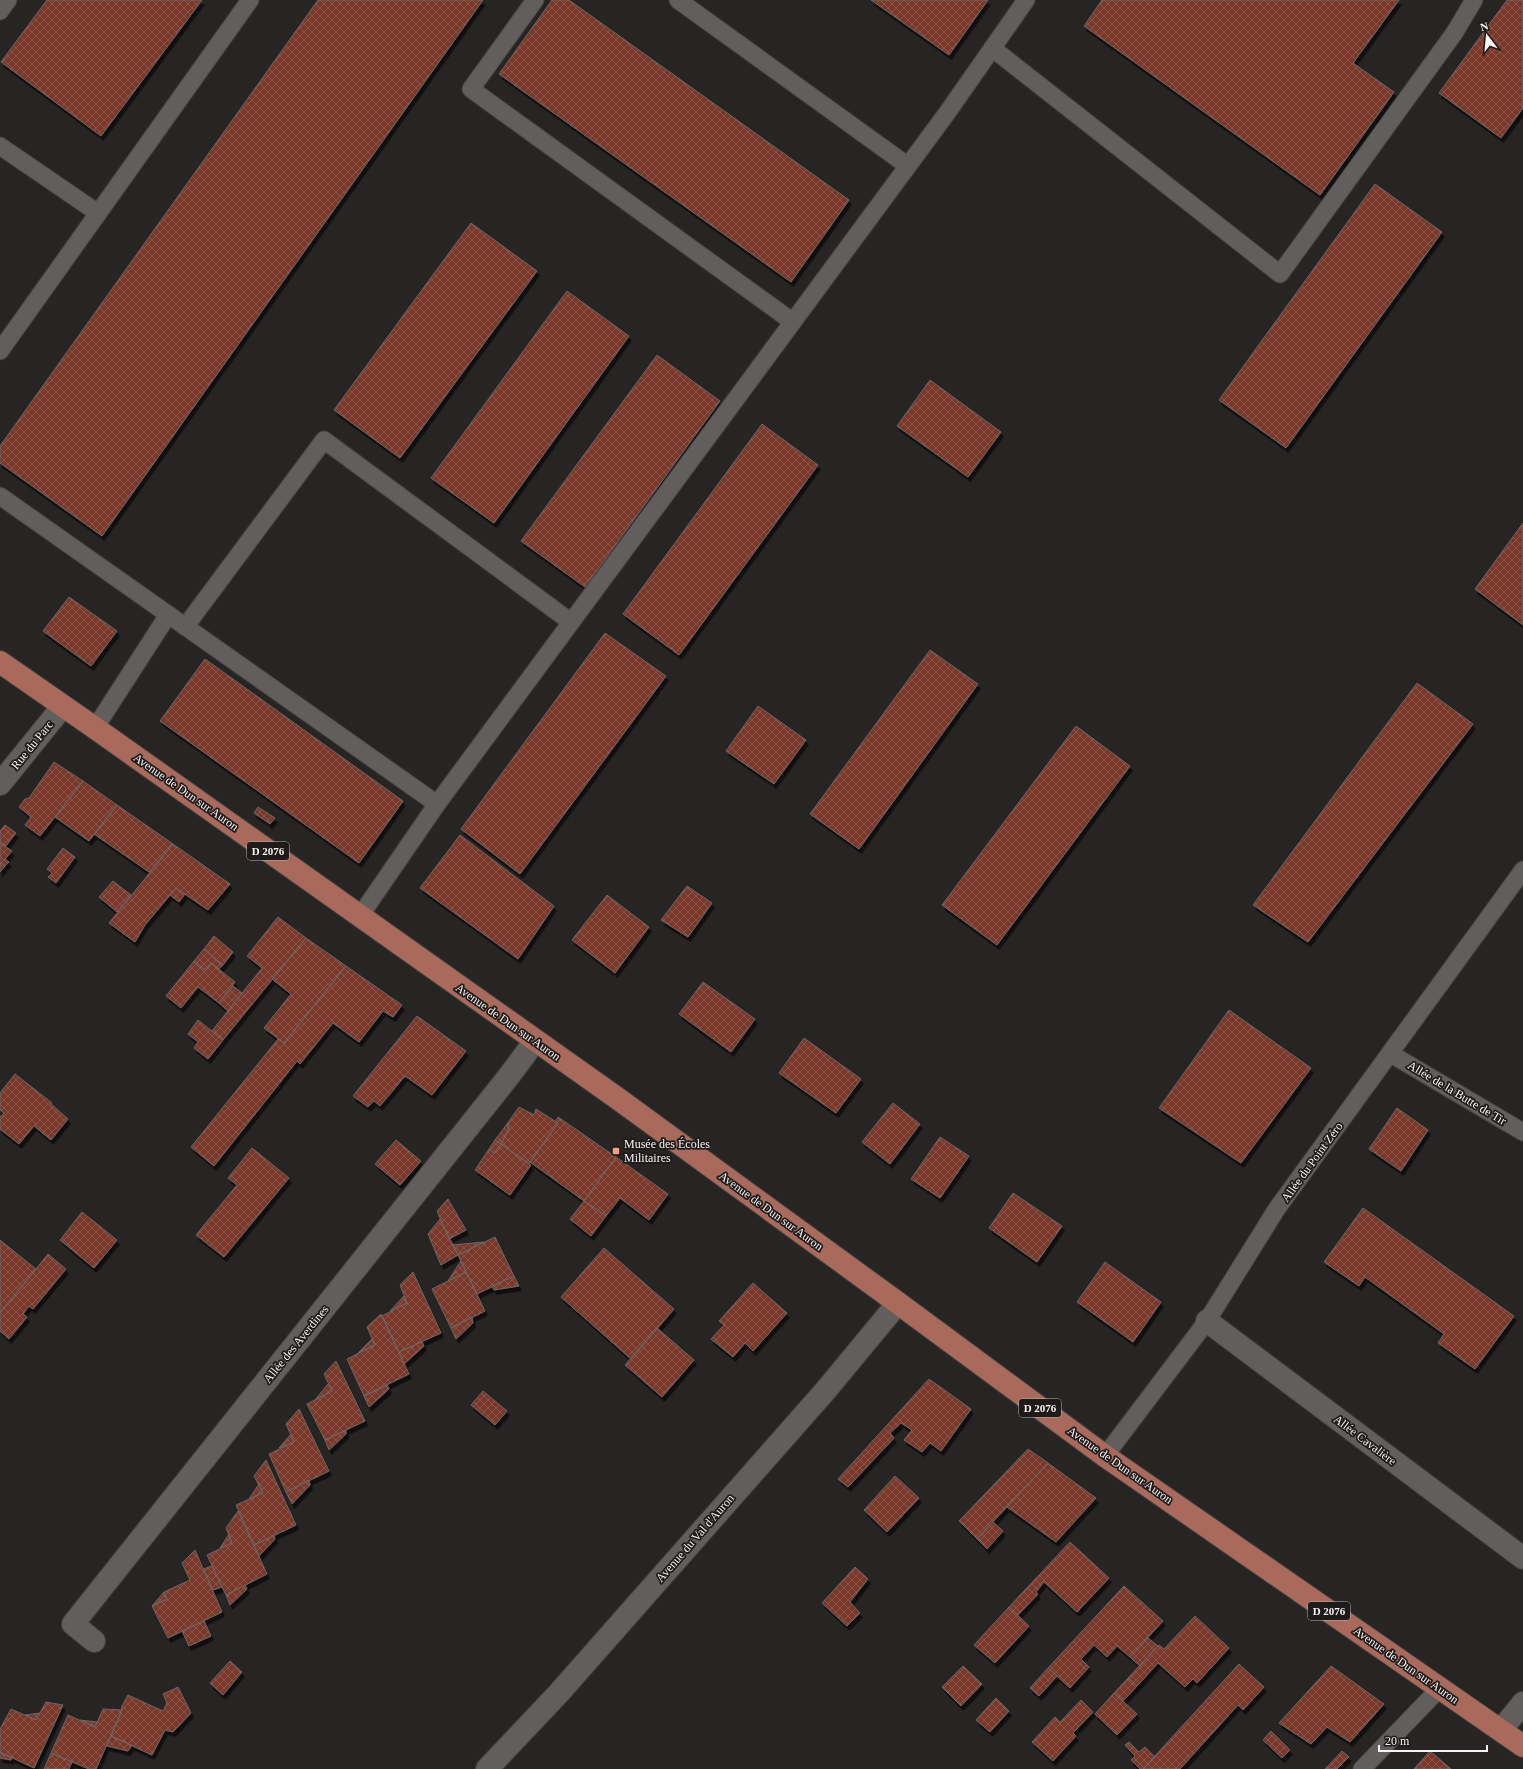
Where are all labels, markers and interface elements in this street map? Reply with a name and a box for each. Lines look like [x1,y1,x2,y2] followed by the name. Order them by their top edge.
[1467,16,1507,56] north arrow
[1479,20,1490,33] text: N
[8,718,56,772] street label: Rue du Parc
[131,750,241,834] street label: Avenue de Dun sur Auron
[247,842,289,860] road number: D 2076
[453,980,563,1064] street label: Avenue de Dun sur Auron
[1405,1058,1509,1128] street label: Allée de la Butte de Tir
[1278,1119,1346,1205] street label: Allée du Point Zéro
[624,1137,710,1165] place label: Musée des Écoles Militaires
[611,1146,621,1156] marker: Musée des Écoles Militaires
[716,1169,826,1253] street label: Avenue de Dun sur Auron
[260,1302,332,1386] street label: Allée des Averdines
[1019,1399,1061,1417] road number: D 2076
[1331,1412,1399,1468] street label: Allée Cavalière
[1065,1423,1175,1507] street label: Avenue de Dun sur Auron
[653,1491,737,1585] street label: Avenue du Val d'Auron
[1308,1602,1350,1620] road number: D 2076
[1351,1623,1461,1707] street label: Avenue de Dun sur Auron
[1379,1727,1487,1753] scale bar
[1385,1734,1410,1748] text: 20 m

